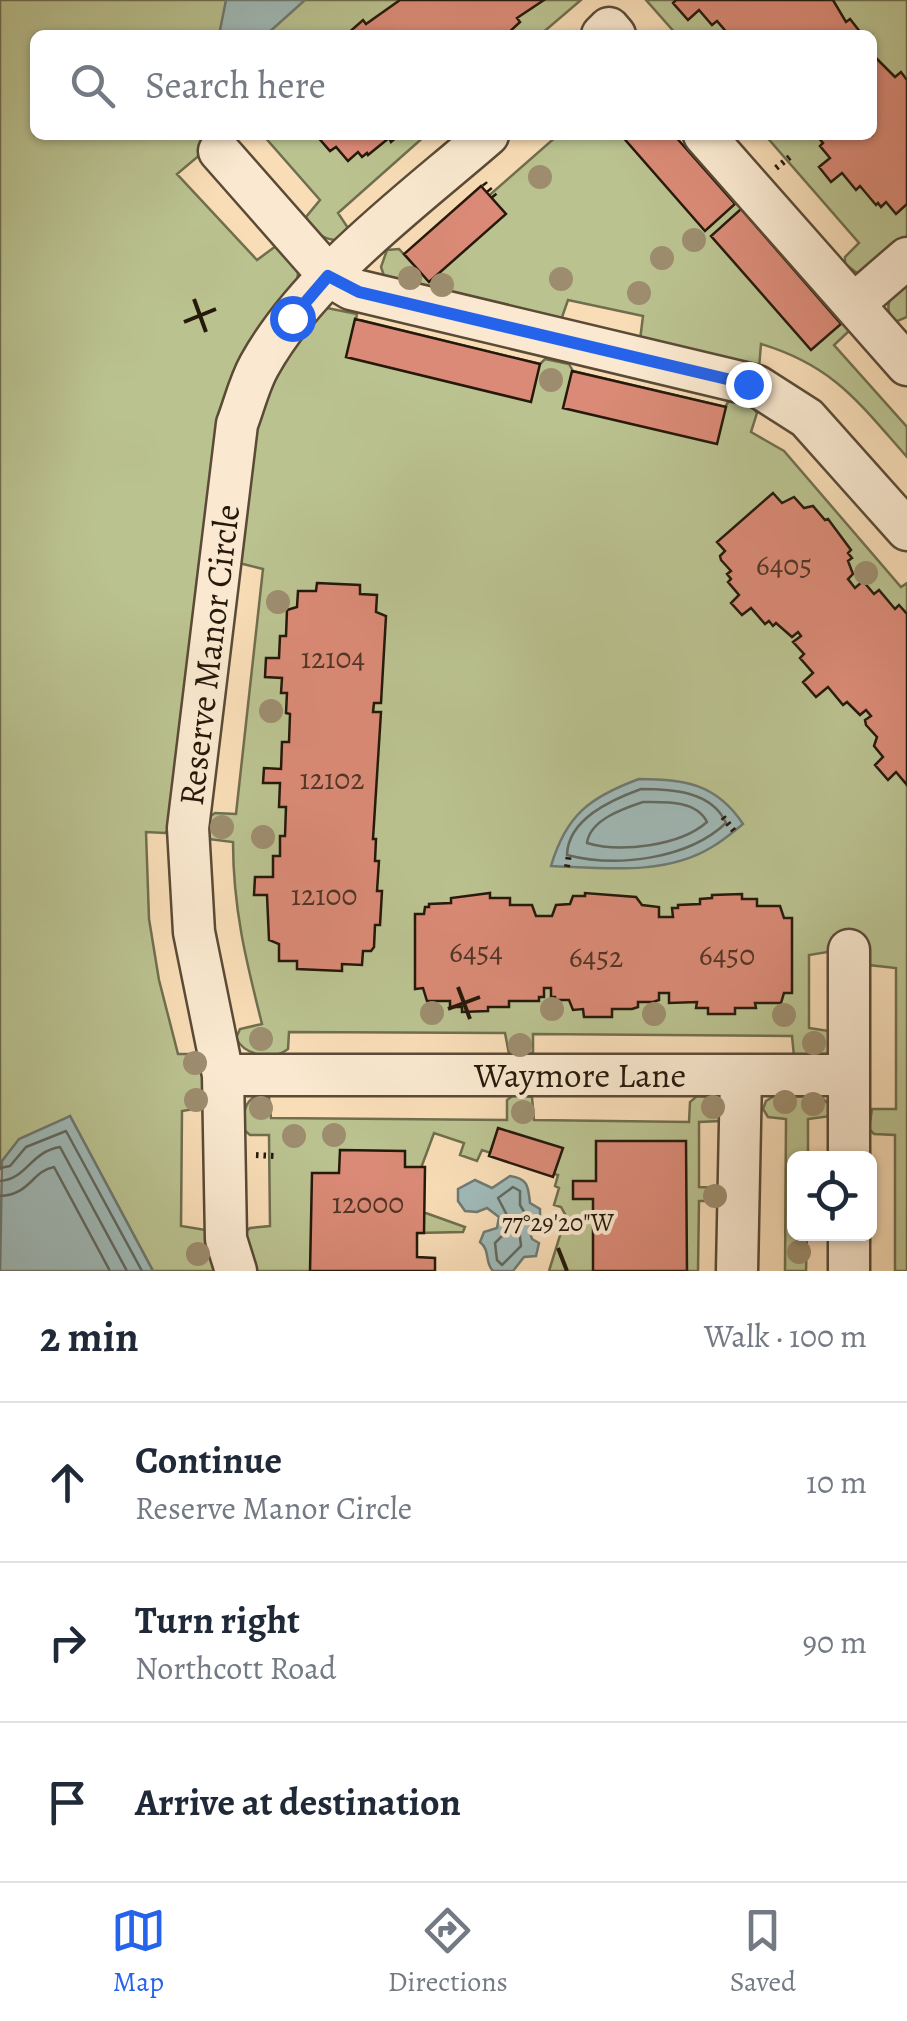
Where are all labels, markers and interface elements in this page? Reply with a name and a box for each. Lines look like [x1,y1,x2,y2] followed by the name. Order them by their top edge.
[30,30,877,140] search box
[65,58,120,113] icon: search
[145,59,326,111] text: Search here
[270,296,316,342] route start
[726,362,772,408] route end
[167,502,251,808] street label: Reserve Manor Circle
[756,545,812,585] house number: 6405
[301,638,365,678] house number: 12104
[299,759,365,799] house number: 12102
[291,875,357,915] house number: 12100
[449,932,503,972] house number: 6454
[699,935,755,975] house number: 6450
[569,937,623,977] house number: 6452
[473,1051,686,1099] street label: Waymore Lane
[787,1151,877,1241] map controls
[787,1151,877,1241] button: locate
[332,1183,404,1223] house number: 12000
[502,1206,615,1240] text: 77°29'20"W
[40,1308,139,1365] text: 2 min
[704,1314,867,1358] text: Walk · 100 m
[135,1434,282,1486] text: Continue
[40,1455,95,1510] icon: ahead
[806,1460,867,1504] text: 10 m
[135,1486,412,1530] text: Reserve Manor Circle
[135,1594,300,1646] text: Turn right
[40,1615,95,1670] icon: right
[802,1620,867,1664] text: 90 m
[135,1646,336,1690] text: Northcott Road
[40,1775,95,1830] icon: arrive
[135,1776,461,1828] text: Arrive at destination
[111,1903,166,2001] tab: Map
[388,1903,508,2001] tab: Directions
[730,1903,796,2001] tab: Saved

